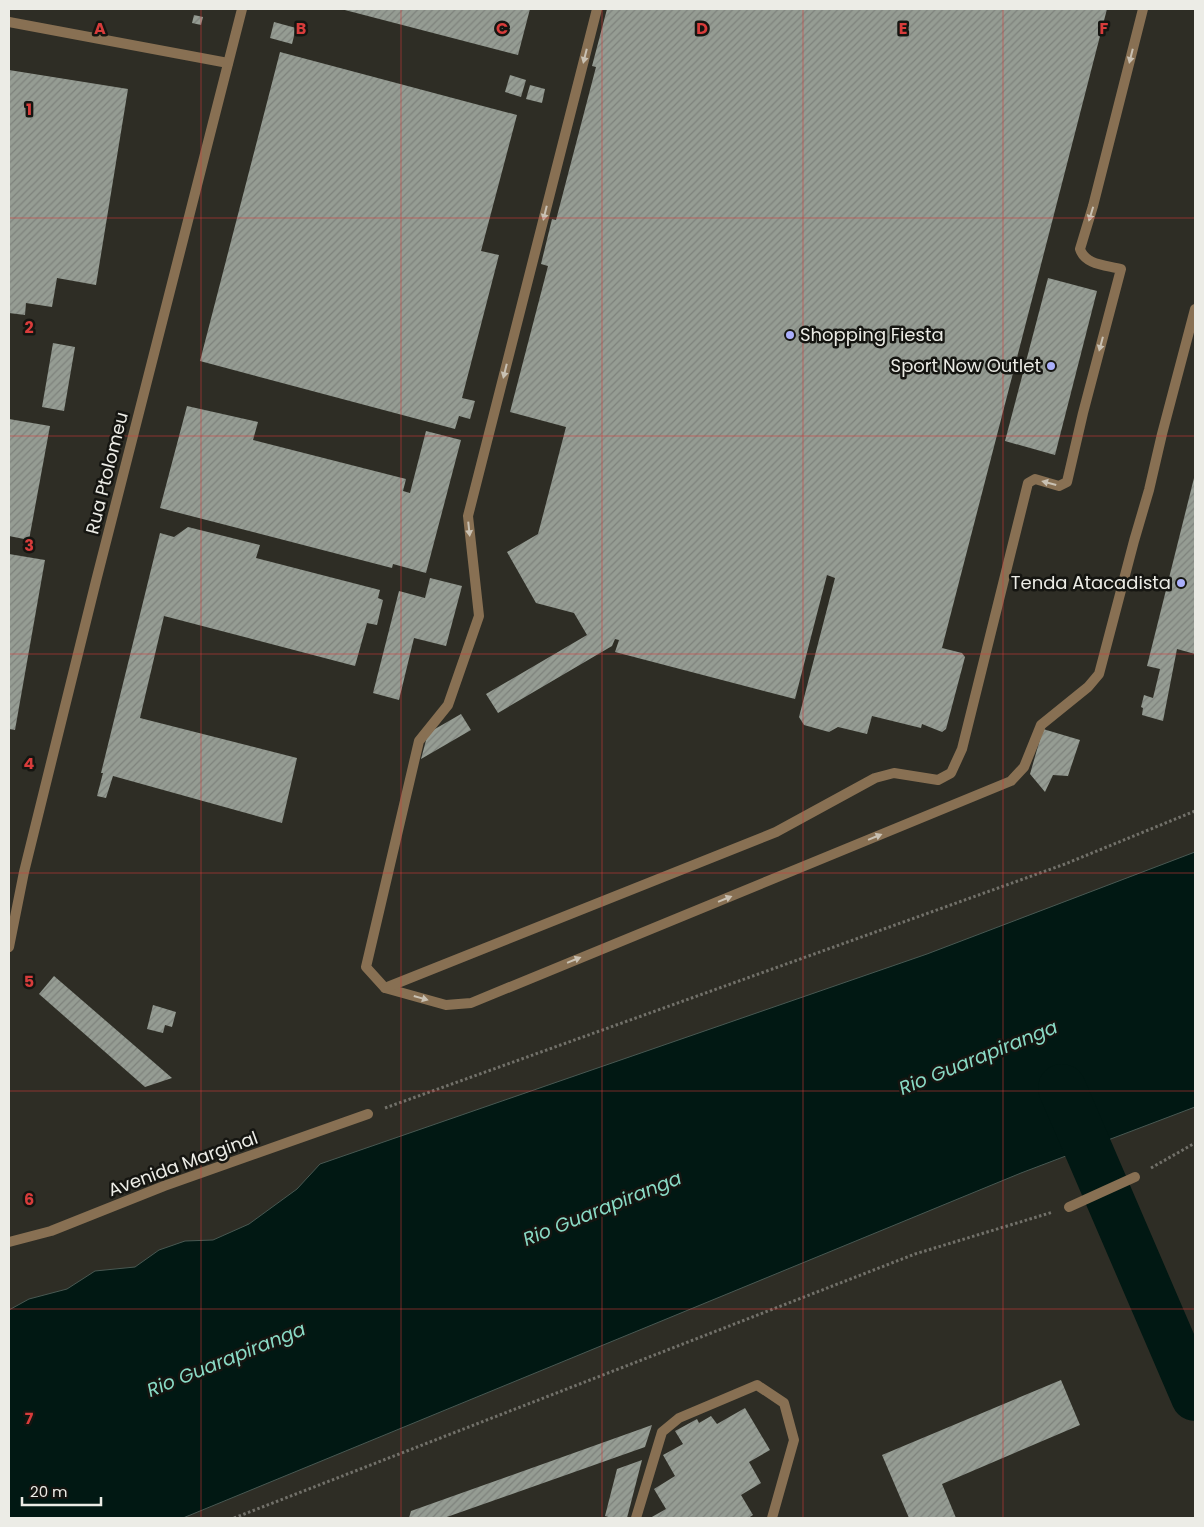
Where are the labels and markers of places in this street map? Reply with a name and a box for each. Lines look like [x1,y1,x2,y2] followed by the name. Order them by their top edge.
[800,322,944,347] place label: Shopping Fiesta
[784,329,796,341] marker: Shopping Fiesta
[891,353,1041,378] place label: Sport Now Outlet
[1045,360,1057,372] marker: Sport Now Outlet
[1011,570,1171,595] place label: Tenda Atacadista
[1175,577,1187,589] marker: Tenda Atacadista

